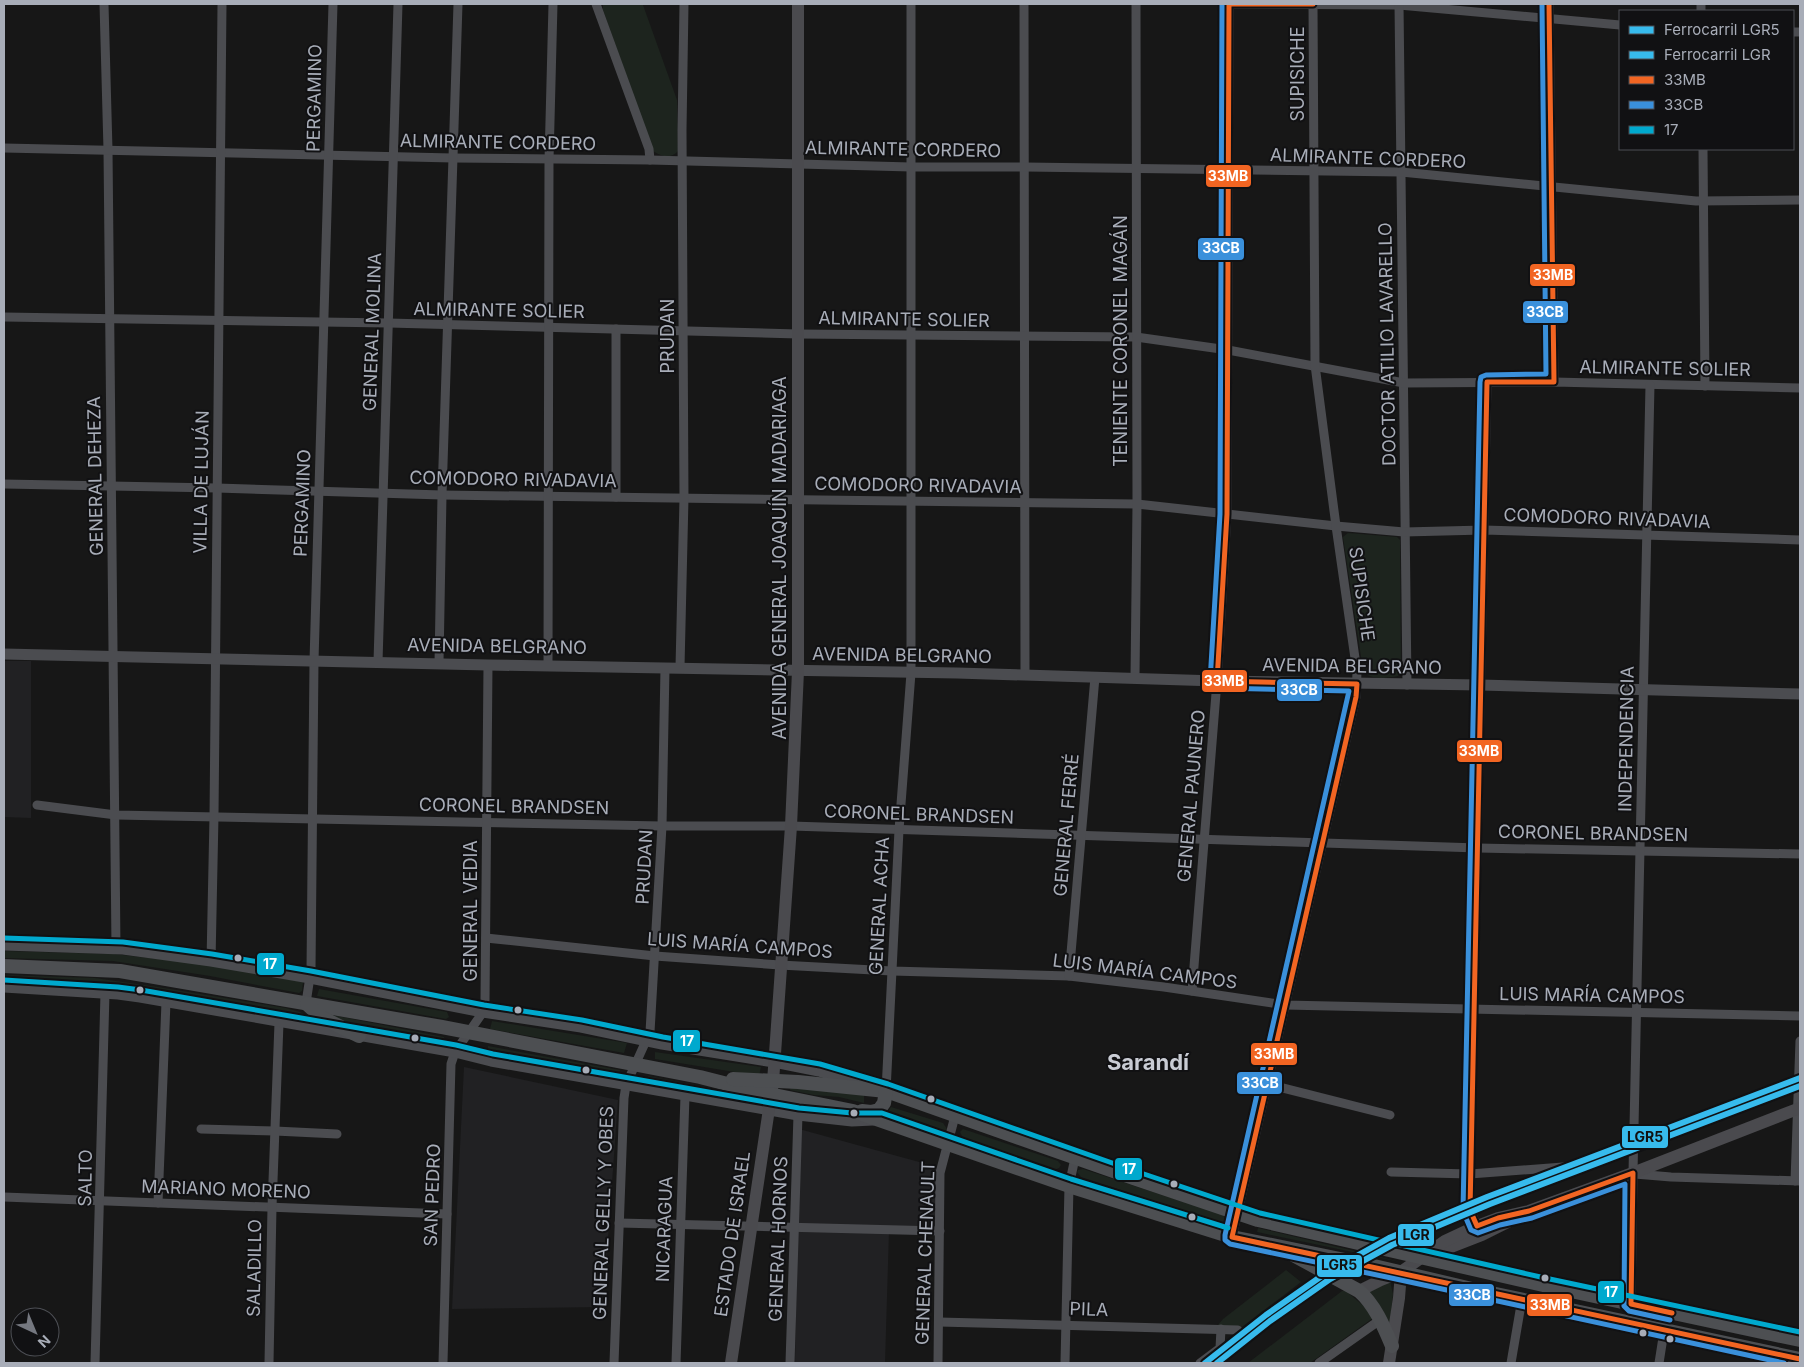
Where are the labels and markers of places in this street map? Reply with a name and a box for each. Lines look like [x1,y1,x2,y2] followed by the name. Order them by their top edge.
[233,953,243,963] unlabelled marker
[135,985,145,995] unlabelled marker
[513,1005,523,1015] unlabelled marker
[410,1033,420,1043] unlabelled marker
[581,1065,591,1075] unlabelled marker
[926,1094,936,1104] unlabelled marker
[849,1108,859,1118] unlabelled marker
[1169,1179,1179,1189] unlabelled marker
[1187,1212,1197,1222] unlabelled marker
[1540,1273,1550,1283] unlabelled marker
[1638,1328,1648,1338] unlabelled marker
[1665,1334,1675,1344] unlabelled marker

